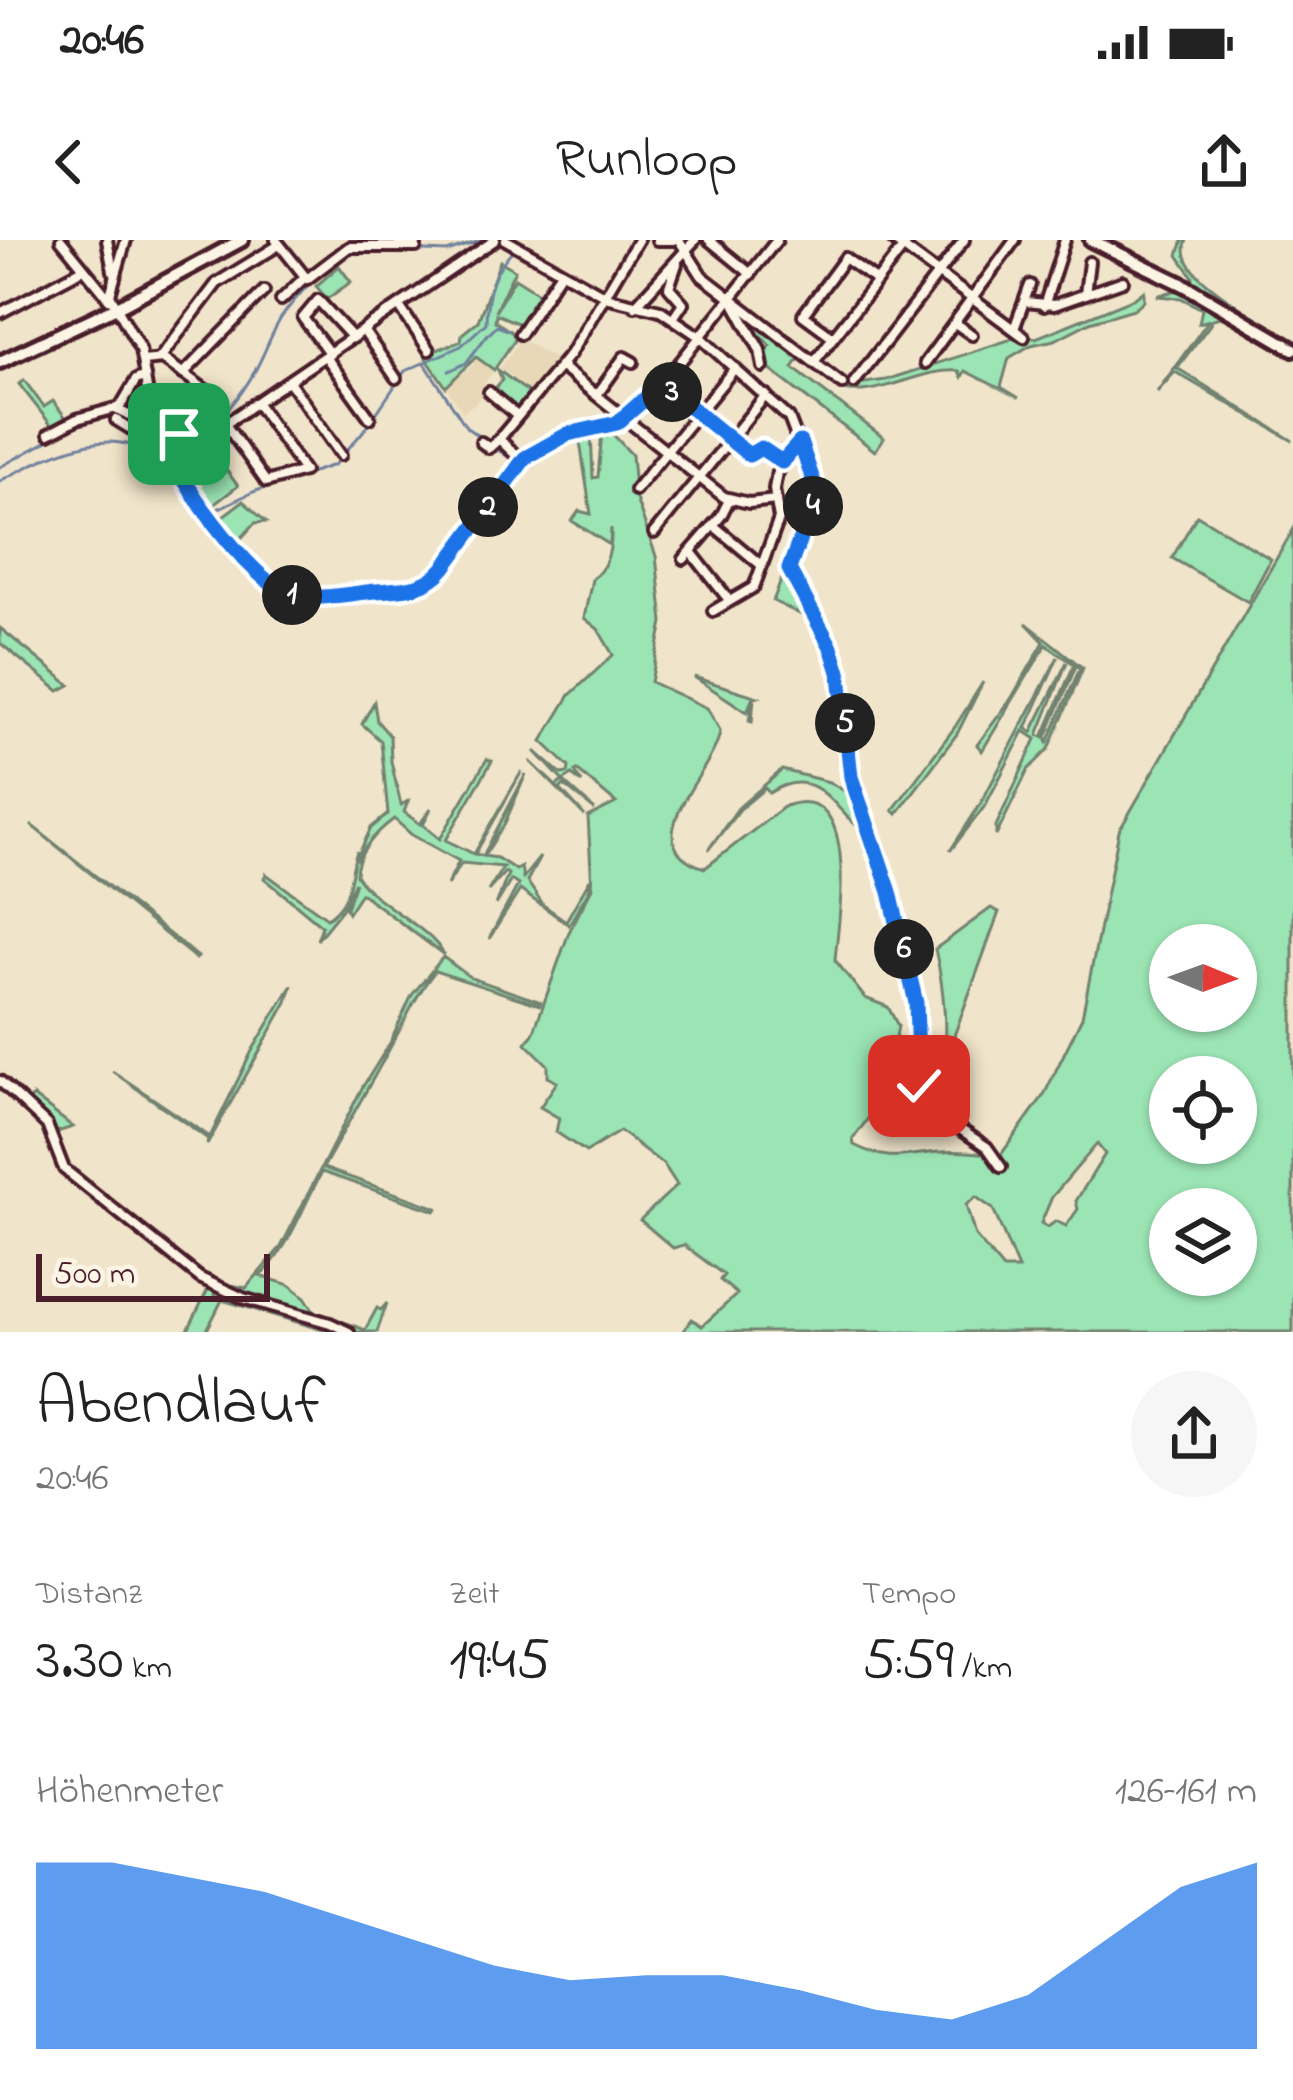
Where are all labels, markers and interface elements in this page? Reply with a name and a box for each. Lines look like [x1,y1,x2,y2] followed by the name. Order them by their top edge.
[60,9,144,75] text: 20:46
[556,123,737,201] text: Runloop
[36,129,102,195] icon: back
[1191,129,1257,195] icon: share
[642,362,702,422] pin: 3
[665,368,679,416] text: 3
[128,383,230,485] pin
[146,401,212,467] icon: arrive
[783,476,843,536] pin: 4
[458,477,518,537] pin: 2
[806,482,820,530] text: 4
[480,483,496,531] text: 2
[262,565,322,625] pin: 1
[287,571,297,619] text: 1
[815,693,875,753] pin: 5
[836,699,854,747] text: 5
[874,919,934,979] pin: 6
[1149,924,1257,1032] north arrow
[1149,924,1257,1296] map controls
[897,925,911,973] text: 6
[868,1035,970,1137] pin
[886,1053,952,1119] icon: check
[1149,1056,1257,1164] button: locate
[1149,1188,1257,1296] button: layers
[36,1248,270,1301] scale bar
[54,1251,135,1299] text: 500 m
[36,1358,326,1454] text: Abendlauf
[1131,1371,1257,1497] button: share
[36,1451,109,1508] text: 20:46
[36,1571,142,1619] text: Distanz
[449,1571,500,1619] text: Zeit
[862,1571,956,1619] text: Tempo
[36,1619,124,1706] text: 3.30
[449,1619,550,1706] text: 19:45
[862,1619,954,1706] text: 5:59
[124,1645,172,1693] text: km
[954,1645,1012,1693] text: /km
[36,1764,223,1821] text: Höhenmeter
[1115,1764,1257,1821] text: 126–161 m

